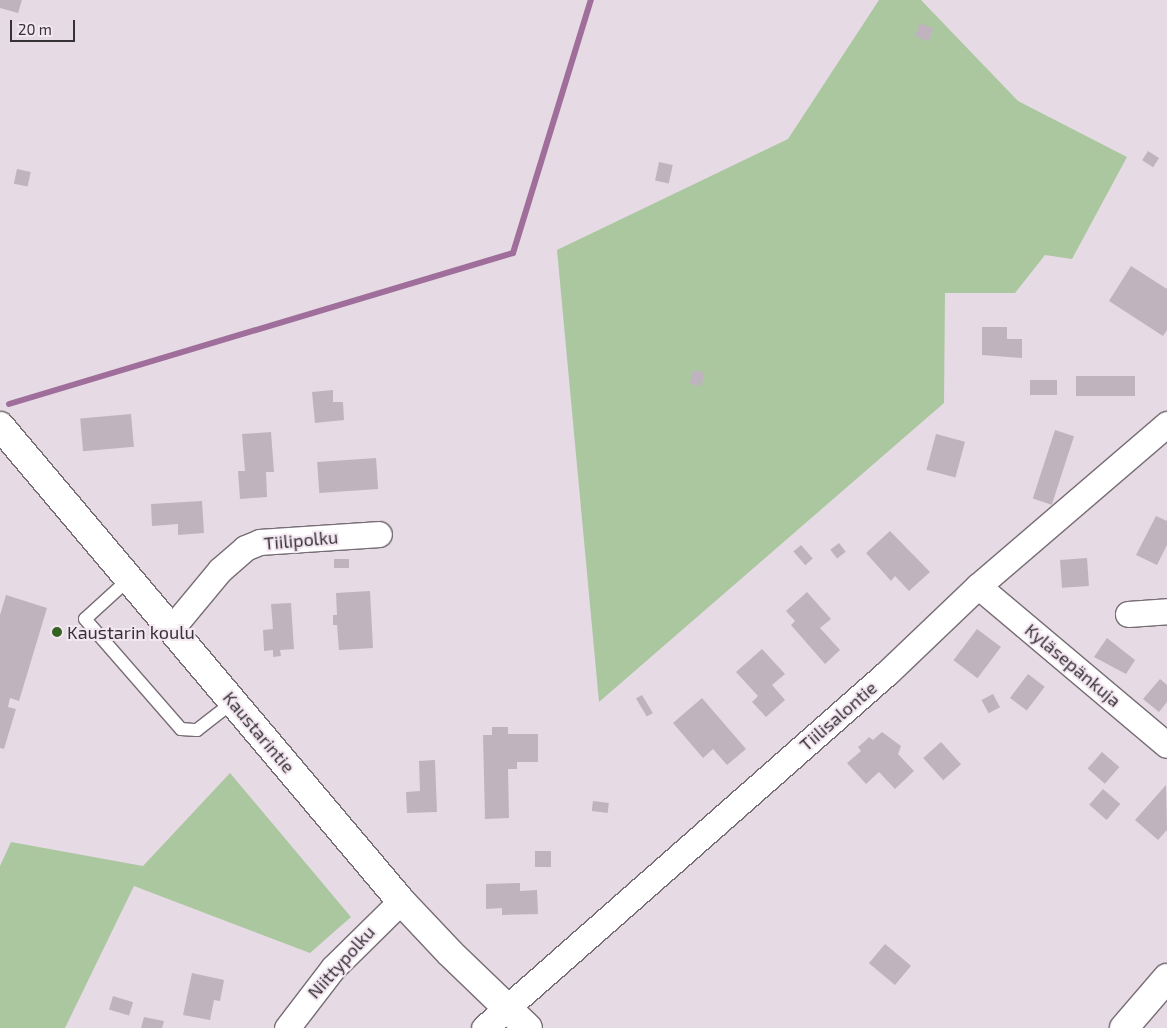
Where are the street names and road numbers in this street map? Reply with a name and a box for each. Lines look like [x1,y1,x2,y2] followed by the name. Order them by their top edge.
[263,526,339,554] street label: Tiilipolku
[1021,619,1125,711] street label: Kyläsepänkuja
[795,677,881,755] street label: Tiilisalontie
[219,687,299,777] street label: Kaustarintie
[303,921,379,1003] street label: Niittypolku

